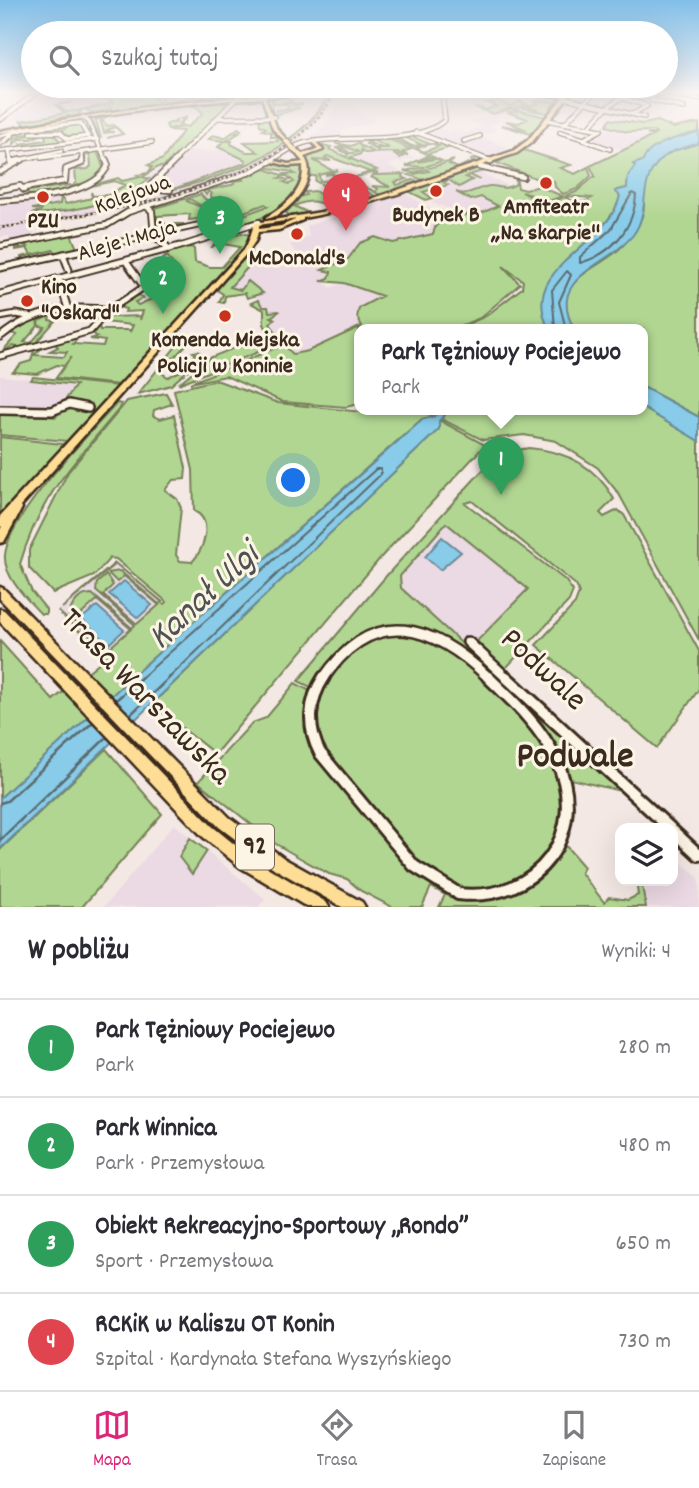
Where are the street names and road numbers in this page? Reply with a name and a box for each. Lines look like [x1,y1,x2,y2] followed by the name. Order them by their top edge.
[91,167,177,225] street label: Kolejowa
[74,212,181,272] street label: Aleje 1 Maja
[47,599,241,798] street label: Trasa Warszawska
[488,618,596,724] street label: Podwale
[236,824,274,870] road number: 92

